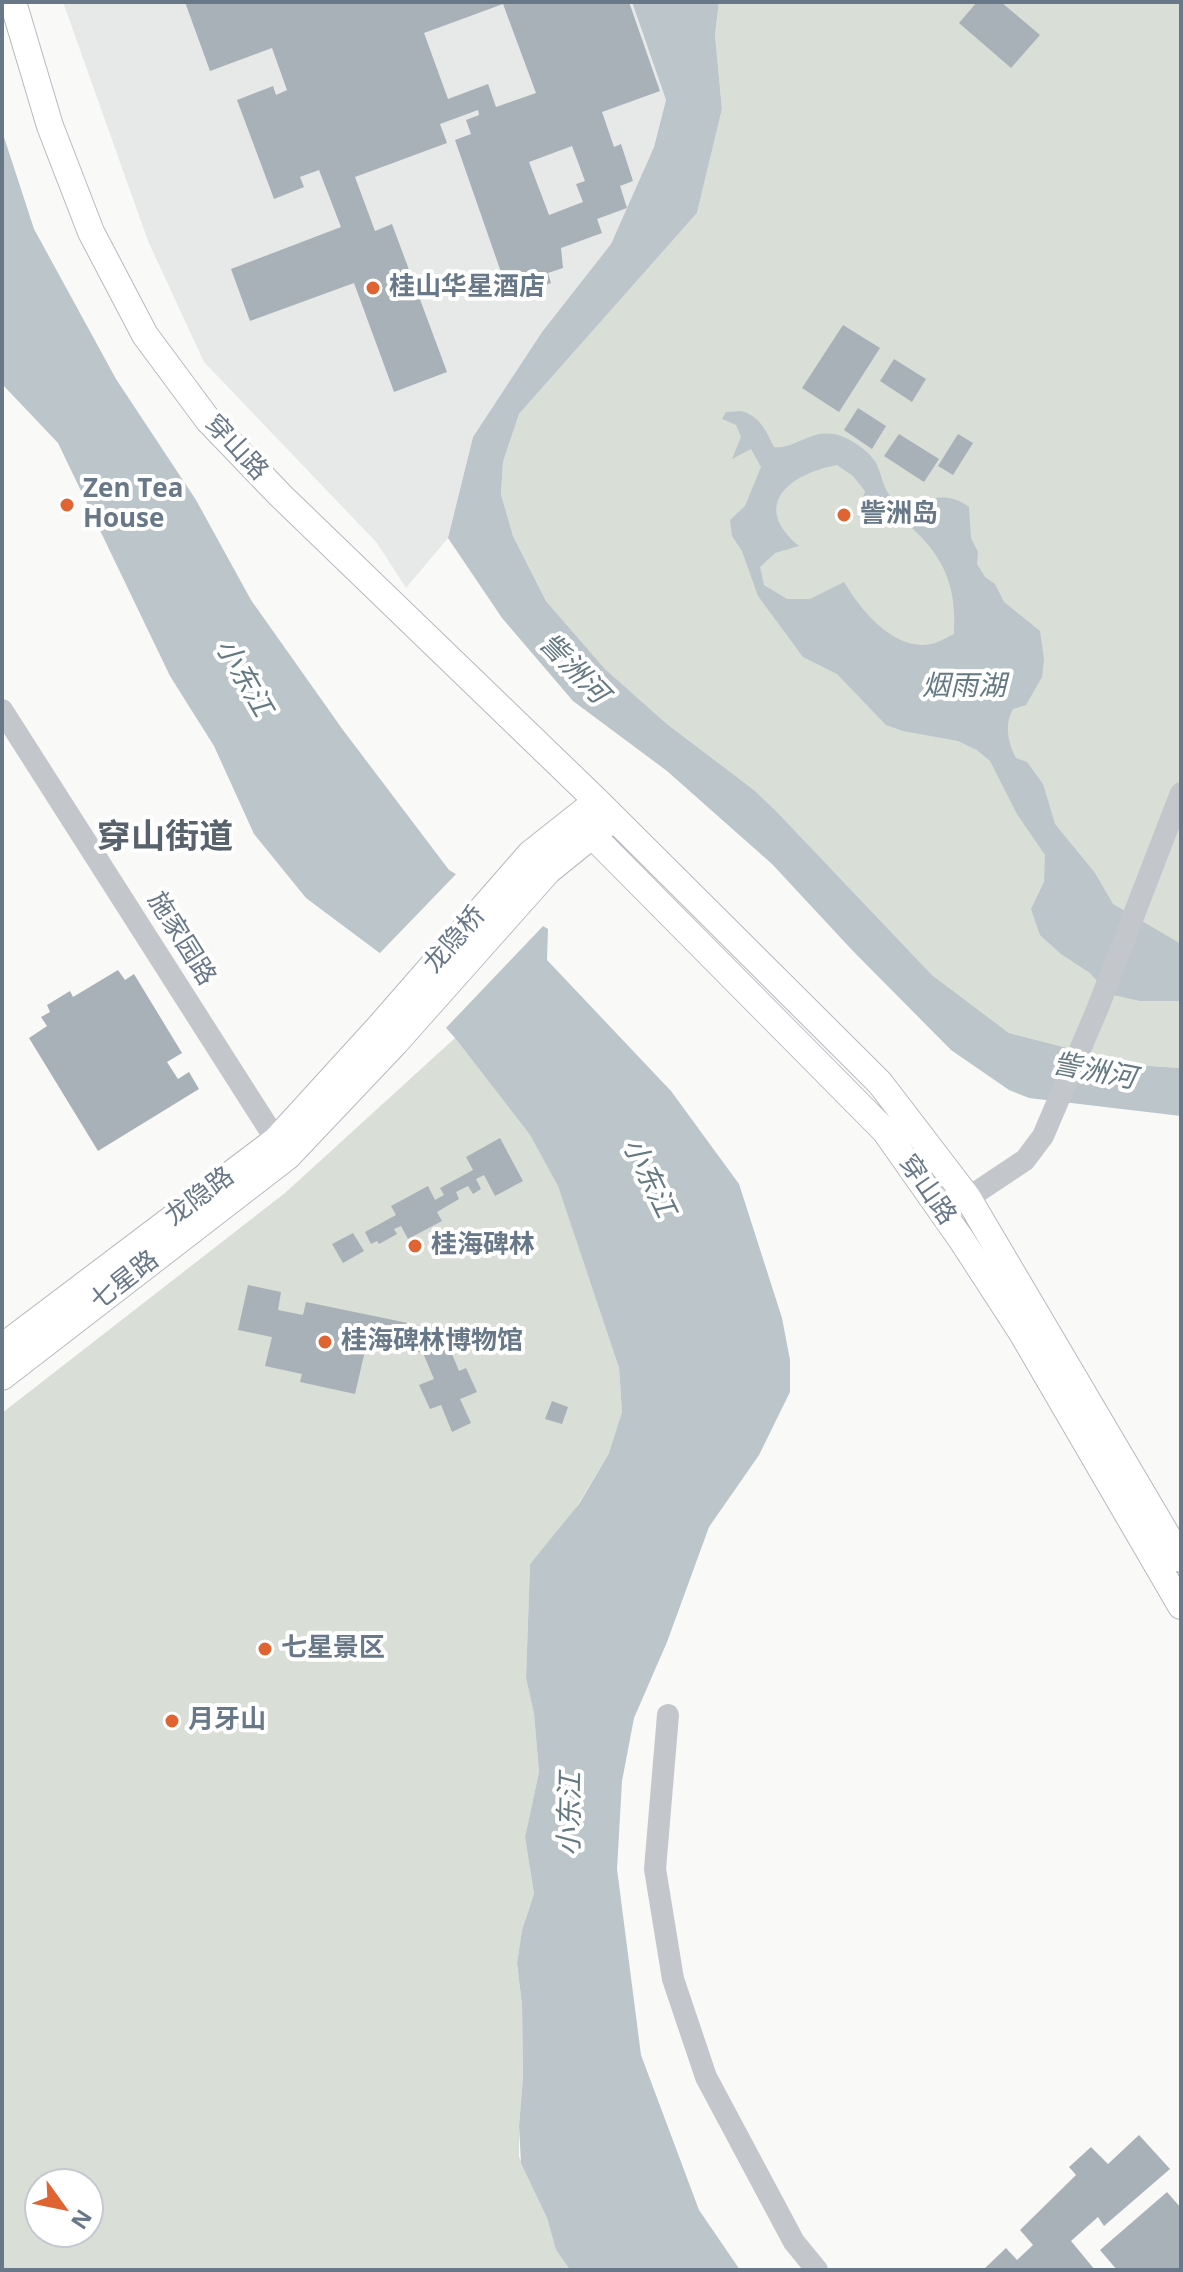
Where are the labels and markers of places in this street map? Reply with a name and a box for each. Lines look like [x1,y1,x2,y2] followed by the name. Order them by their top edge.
[389,272,545,304] place label: 桂山华星酒店
[364,279,382,297] marker: 桂山华星酒店
[83,474,183,536] place label: Zen Tea House
[58,496,76,514] marker: Zen Tea House
[860,499,938,531] place label: 訾洲岛
[835,506,853,524] marker: 訾洲岛
[431,1230,535,1262] place label: 桂海碑林
[406,1237,424,1255] marker: 桂海碑林
[341,1326,523,1358] place label: 桂海碑林博物馆
[316,1333,334,1351] marker: 桂海碑林博物馆
[281,1633,385,1665] place label: 七星景区
[256,1640,274,1658] marker: 七星景区
[188,1705,266,1737] place label: 月牙山
[163,1712,181,1730] marker: 月牙山

